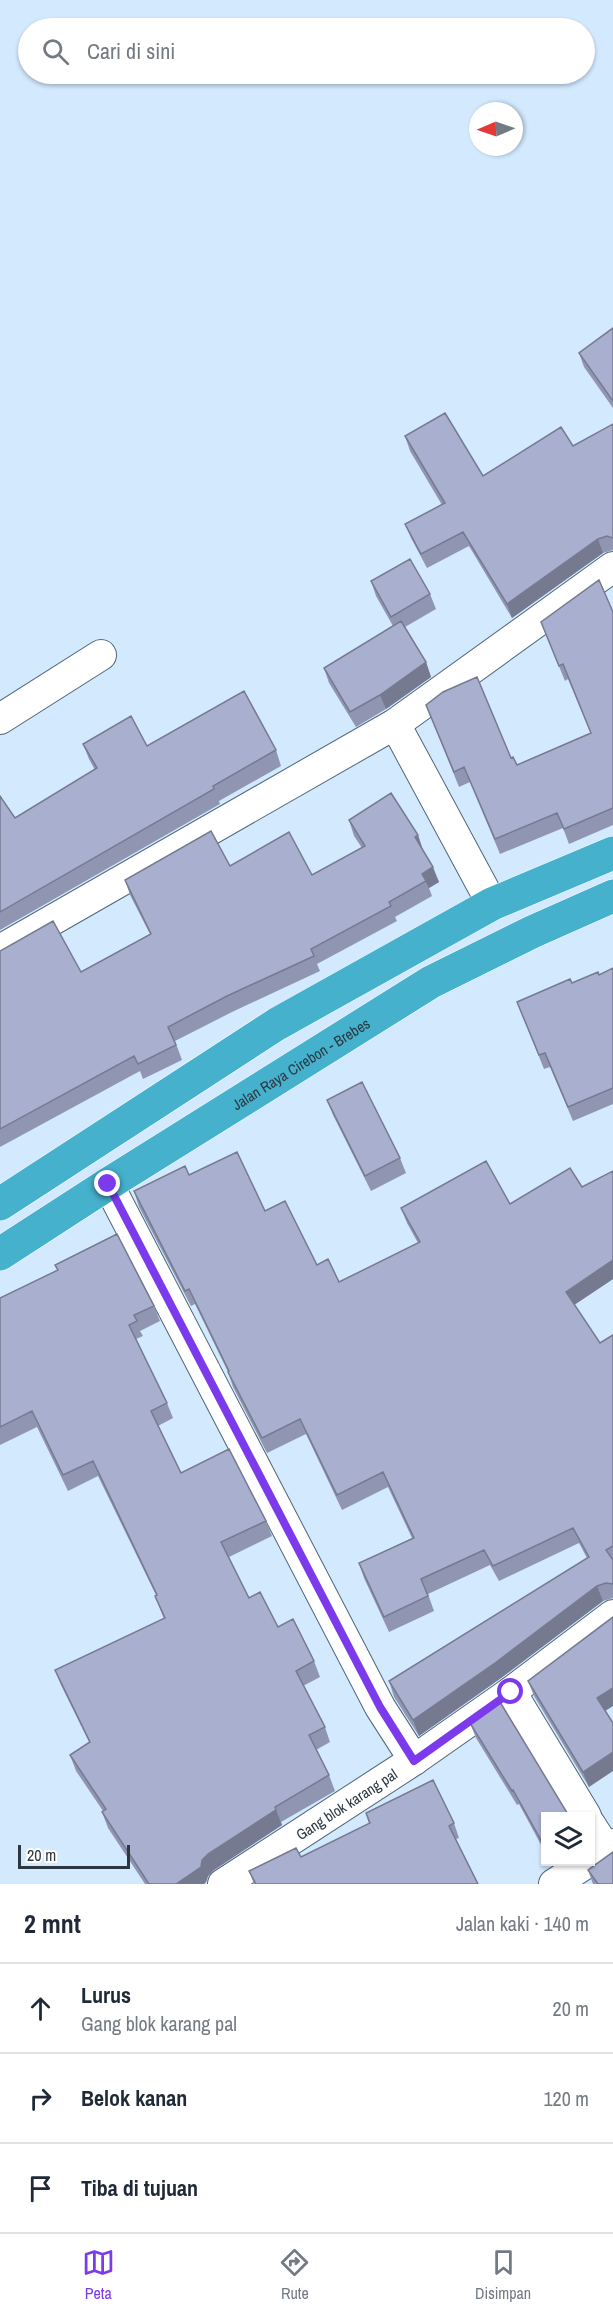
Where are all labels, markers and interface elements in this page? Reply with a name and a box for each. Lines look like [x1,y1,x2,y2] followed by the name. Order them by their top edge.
[18,18,595,84] search box
[39,35,72,68] icon: search
[87,36,175,66] text: Cari di sini
[469,102,523,156] north arrow
[228,1012,374,1114] street label: Jalan Raya Cirebon - Brebes
[94,1170,120,1196] route end
[497,1678,523,1704] route start
[292,1763,401,1845] street label: Gang blok karang pal
[541,1812,595,1866] map controls
[541,1812,595,1866] button: layers
[18,1842,130,1870] scale bar
[27,1844,56,1866] text: 20 m
[24,1906,81,1941] text: 2 mnt
[456,1910,589,1937] text: Jalan kaki · 140 m
[81,1980,131,2010] text: Lurus
[24,1992,57,2025] icon: ahead
[553,1995,589,2022] text: 20 m
[81,2010,237,2037] text: Gang blok karang pal
[24,2082,57,2115] icon: right
[81,2083,187,2113] text: Belok kanan
[543,2085,589,2112] text: 120 m
[24,2172,57,2205] icon: arrive
[81,2173,198,2203] text: Tiba di tujuan
[82,2246,115,2304] tab: Peta
[278,2246,311,2304] tab: Rute
[475,2246,531,2304] tab: Disimpan

